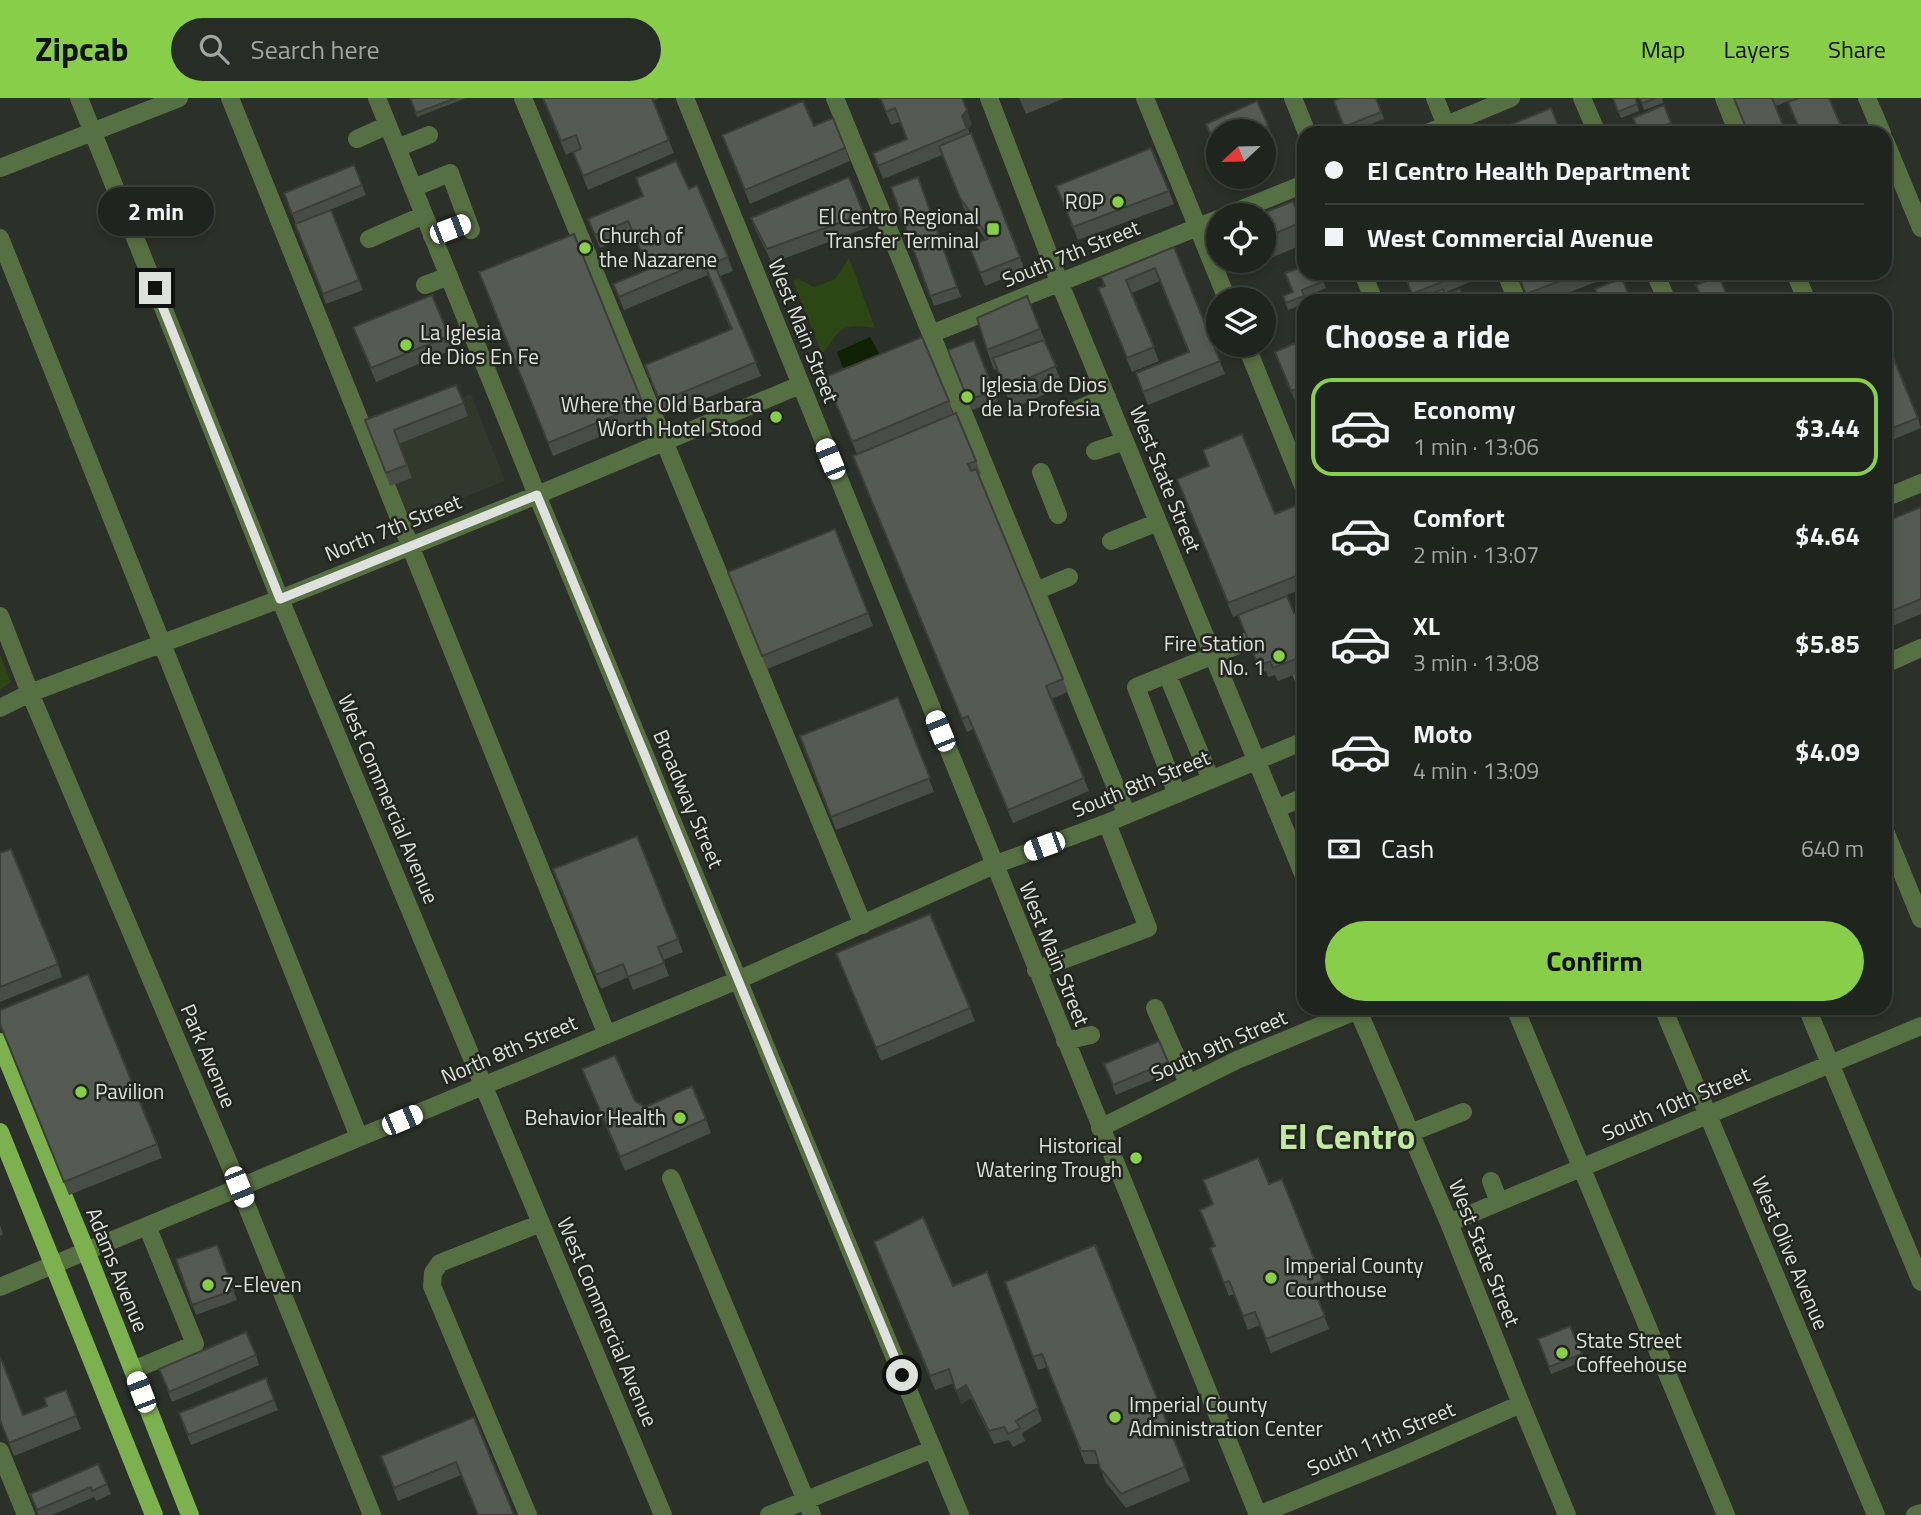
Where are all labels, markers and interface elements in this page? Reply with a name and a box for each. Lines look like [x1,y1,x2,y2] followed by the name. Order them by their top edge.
[171,18,661,81] search box
[35,24,129,74] text: Zipcab
[195,30,233,68] icon: search
[251,30,380,69] text: Search here
[1641,31,1686,67] text: Map
[1724,31,1790,67] text: Layers
[1828,31,1886,67] text: Share
[1206,119,1276,189] north arrow
[1206,119,1276,357] map controls
[1367,151,1690,190] text: El Centro Health Department
[1065,185,1104,217] place label: ROP
[97,186,213,236] callout: 2 min
[128,194,184,229] text: 2 min
[1110,194,1126,210] marker: ROP
[818,200,979,256] place label: El Centro Regional Transfer Terminal
[1206,203,1276,273] button: locate
[997,211,1145,295] street label: South 7th Street
[427,212,474,246] car
[1367,218,1653,257] text: West Commercial Avenue
[599,219,717,275] place label: Church of the Nazarene
[985,221,1001,237] marker: El Centro Regional Transfer Terminal
[577,240,593,256] marker: Church of the Nazarene
[760,254,848,408] street label: West Main Street
[139,272,171,304] route end
[1206,287,1276,357] button: layers
[1325,312,1510,360] text: Choose a ride
[420,316,539,372] place label: La Iglesia de Dios En Fe
[398,337,414,353] marker: La Iglesia de Dios En Fe
[981,368,1107,424] place label: Iglesia de Dios de la Profesia
[561,388,762,444] place label: Where the Old Barbara Worth Hotel Stood
[959,389,975,405] marker: Iglesia de Dios de la Profesia
[1413,390,1515,429] text: Economy
[1329,396,1392,459] icon: car
[1122,400,1210,558] street label: West State Street
[1795,408,1860,447] text: $3.44
[768,409,784,425] marker: Where the Old Barbara Worth Hotel Stood
[1413,429,1539,464] text: 1 min · 13:06
[813,436,848,482] car
[319,485,466,569] street label: North 7th Street
[1413,498,1505,537] text: Comfort
[1329,504,1392,567] icon: car
[1795,516,1860,555] text: $4.64
[1413,537,1539,572] text: 2 min · 13:07
[1413,606,1440,645] text: XL
[1329,612,1392,675] icon: car
[1795,624,1860,663] text: $5.85
[1164,627,1265,683] place label: Fire Station No. 1
[1413,645,1539,680] text: 3 min · 13:08
[1271,648,1287,664] marker: Fire Station No. 1
[330,689,448,908] street label: West Commercial Avenue
[923,708,958,754] car
[1413,714,1472,753] text: Moto
[1329,720,1392,783] icon: car
[645,724,733,874] street label: Broadway Street
[1795,732,1860,771] text: $4.09
[1067,741,1215,825] street label: South 8th Street
[1413,753,1539,788] text: 4 min · 13:09
[1021,829,1068,863] car
[1381,829,1434,868] text: Cash
[1325,830,1363,868] icon: cash
[1801,831,1864,866] text: 640 m
[1011,877,1099,1031] street label: West Main Street
[1325,921,1864,1001] button: Confirm
[173,998,245,1113] street label: Park Avenue
[1145,1001,1292,1089] street label: South 9th Street
[436,1006,582,1092] street label: North 8th Street
[1597,1057,1755,1149] street label: South 10th Street
[95,1075,164,1107] place label: Pavilion
[73,1084,89,1100] marker: Pavilion
[524,1101,666,1133] place label: Behavior Health
[379,1102,426,1138] car
[1279,1109,1415,1163] district label: El Centro
[672,1110,688,1126] marker: Behavior Health
[976,1129,1122,1185] place label: Historical Watering Trough
[1128,1150,1144,1166] marker: Historical Watering Trough
[222,1164,257,1210] car
[1744,1171,1838,1335] street label: West Olive Avenue
[1441,1174,1529,1332] street label: West State Street
[78,1203,157,1337] street label: Adams Avenue
[549,1212,667,1431] street label: West Commercial Avenue
[1285,1249,1423,1305] place label: Imperial County Courthouse
[222,1268,302,1300] place label: 7-Eleven
[1263,1270,1279,1286] marker: Imperial County Courthouse
[200,1277,216,1293] marker: 7-Eleven
[1576,1324,1687,1380] place label: State Street Coffeehouse
[1554,1345,1570,1361] marker: State Street Coffeehouse
[886,1359,918,1391] route start
[124,1369,159,1415] car
[1129,1388,1323,1444] place label: Imperial County Administration Center
[1302,1392,1460,1484] street label: South 11th Street
[1107,1409,1123,1425] marker: Imperial County Administration Center

